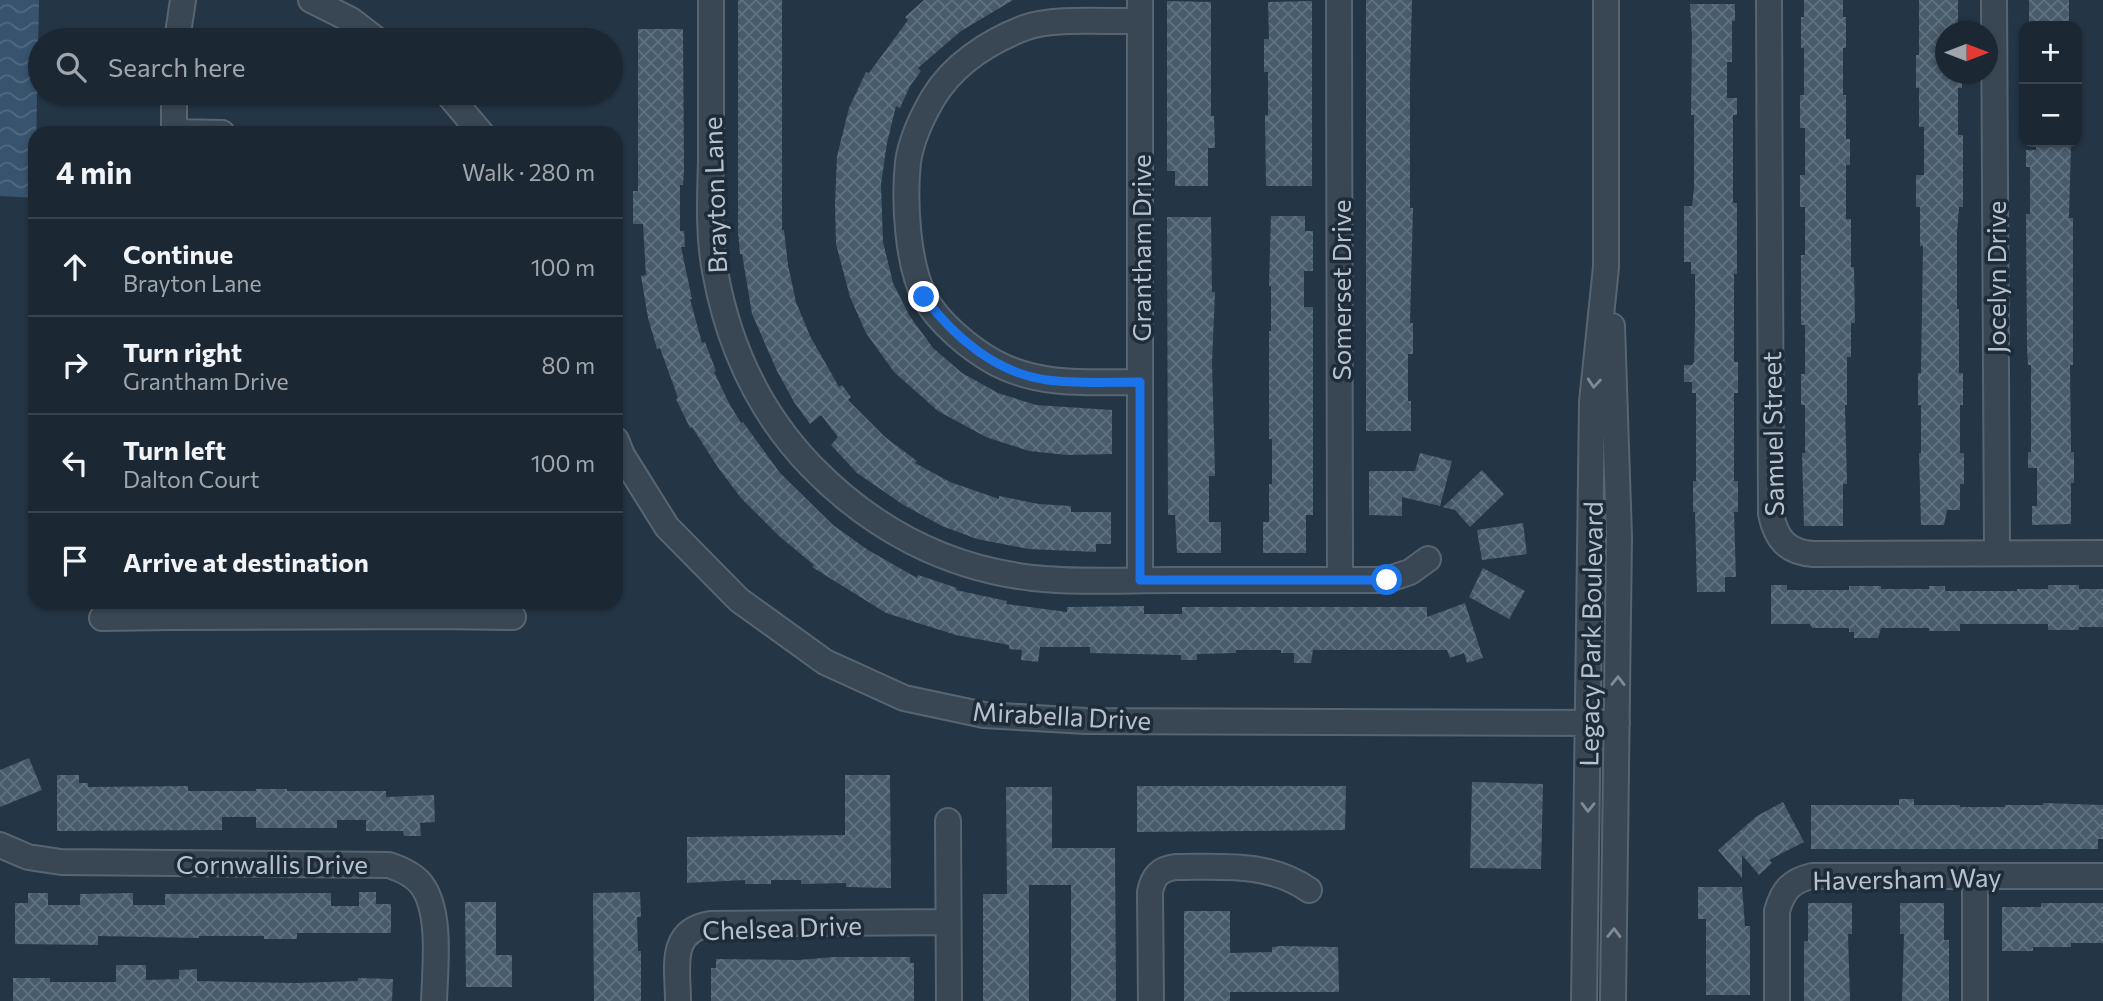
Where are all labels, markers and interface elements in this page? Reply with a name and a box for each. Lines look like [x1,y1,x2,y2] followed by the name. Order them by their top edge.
[1935,21,1998,84] north arrow
[2019,21,2082,147] map controls
[2019,21,2082,84] button: +
[28,28,623,105] search box
[52,48,90,86] icon: search
[108,51,246,82] text: Search here
[2019,84,2082,147] button: −
[696,116,732,274] street label: Brayton Lane
[56,153,132,190] text: 4 min
[1125,154,1156,342] street label: Grantham Drive
[462,158,595,186] text: Walk · 280 m
[1325,200,1356,380] street label: Somerset Drive
[1980,201,2011,353] street label: Jocelyn Drive
[123,238,233,269] text: Continue
[56,248,94,286] icon: ahead
[531,253,595,281] text: 100 m
[123,269,262,297] text: Brayton Lane
[908,281,939,312] route end
[123,336,242,367] text: Turn right
[56,346,94,384] icon: right
[542,351,595,379] text: 80 m
[1755,351,1789,517] street label: Samuel Street
[123,367,289,395] text: Grantham Drive
[1587,378,1602,389] one-way arrow
[123,434,226,465] text: Turn left
[56,444,94,482] icon: left
[531,449,595,477] text: 100 m
[123,465,259,493] text: Dalton Court
[1572,501,1608,767] street label: Legacy Park Boulevard
[56,542,94,580] icon: arrive
[123,546,369,577] text: Arrive at destination
[1371,564,1402,595] route start
[1610,675,1626,686] one-way arrow
[972,695,1152,735] street label: Mirabella Drive
[1580,802,1596,813] one-way arrow
[176,848,368,879] street label: Cornwallis Drive
[1812,861,2002,895] street label: Haversham Way
[702,909,862,945] street label: Chelsea Drive
[1606,927,1622,938] one-way arrow

